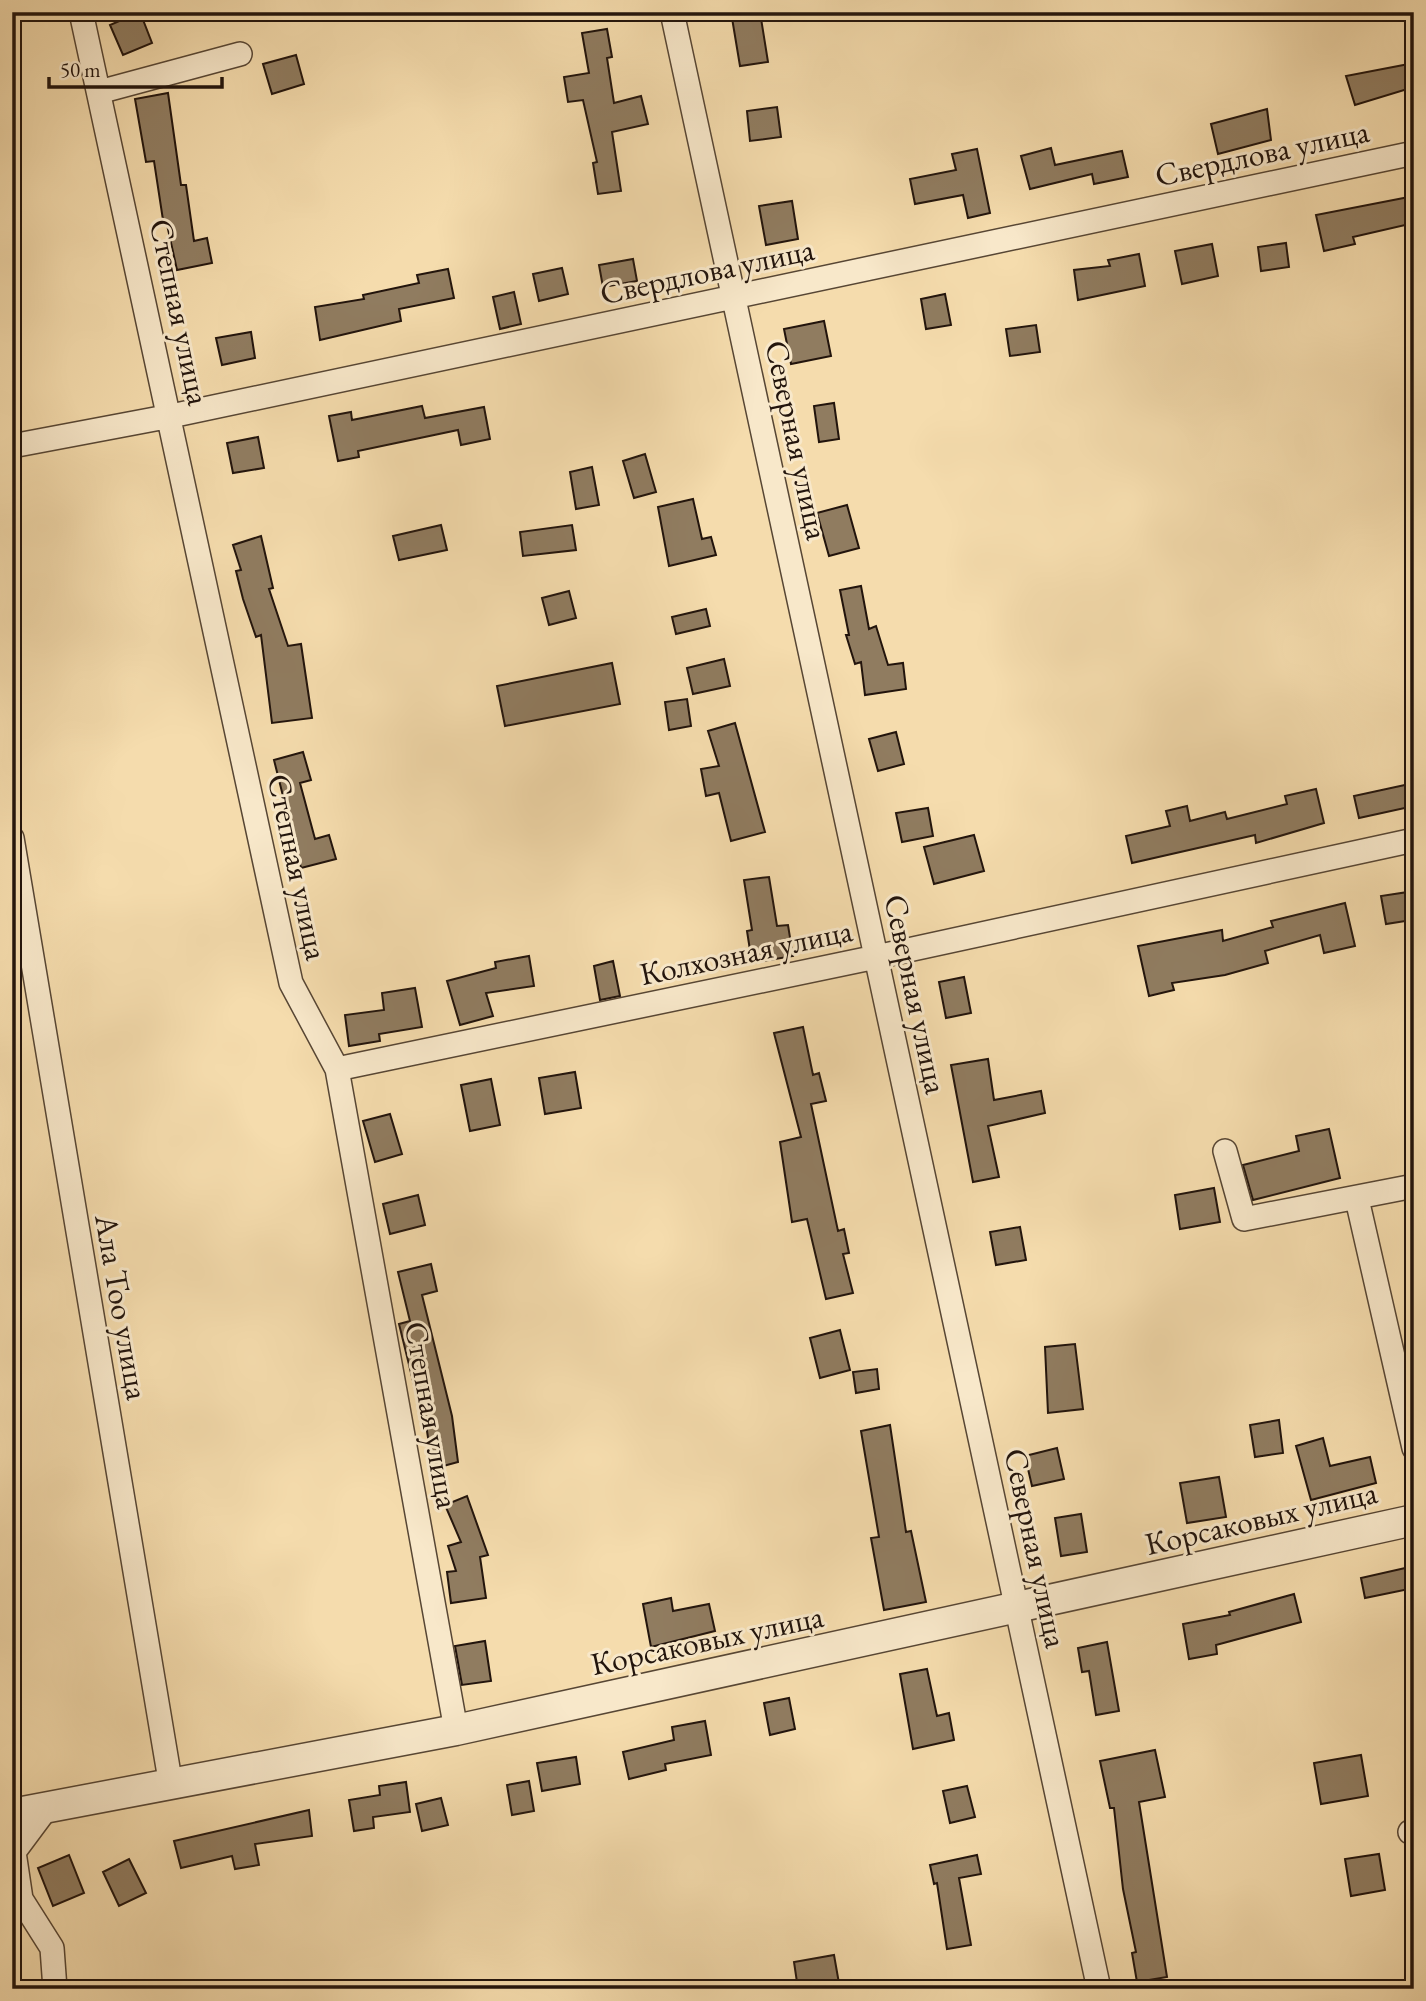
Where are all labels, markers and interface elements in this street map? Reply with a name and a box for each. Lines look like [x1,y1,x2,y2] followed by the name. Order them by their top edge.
[49,46,222,90] scale bar
[60,56,101,83] text: 50 m
[1151,110,1373,196] street label: Свердлова улица
[140,215,220,409] street label: Степная улица
[596,228,818,314] street label: Свердлова улица
[755,336,839,544] street label: Северная улица
[258,770,338,964] street label: Степная улица
[874,890,958,1098] street label: Северная улица
[636,909,856,995] street label: Колхозная улица
[85,1210,159,1403] street label: Ала Тоо улица
[395,1318,469,1512] street label: Степная улица
[994,1444,1078,1652] street label: Северная улица
[1141,1471,1381,1565] street label: Корсаковых улица
[587,1595,827,1685] street label: Корсаковых улица

